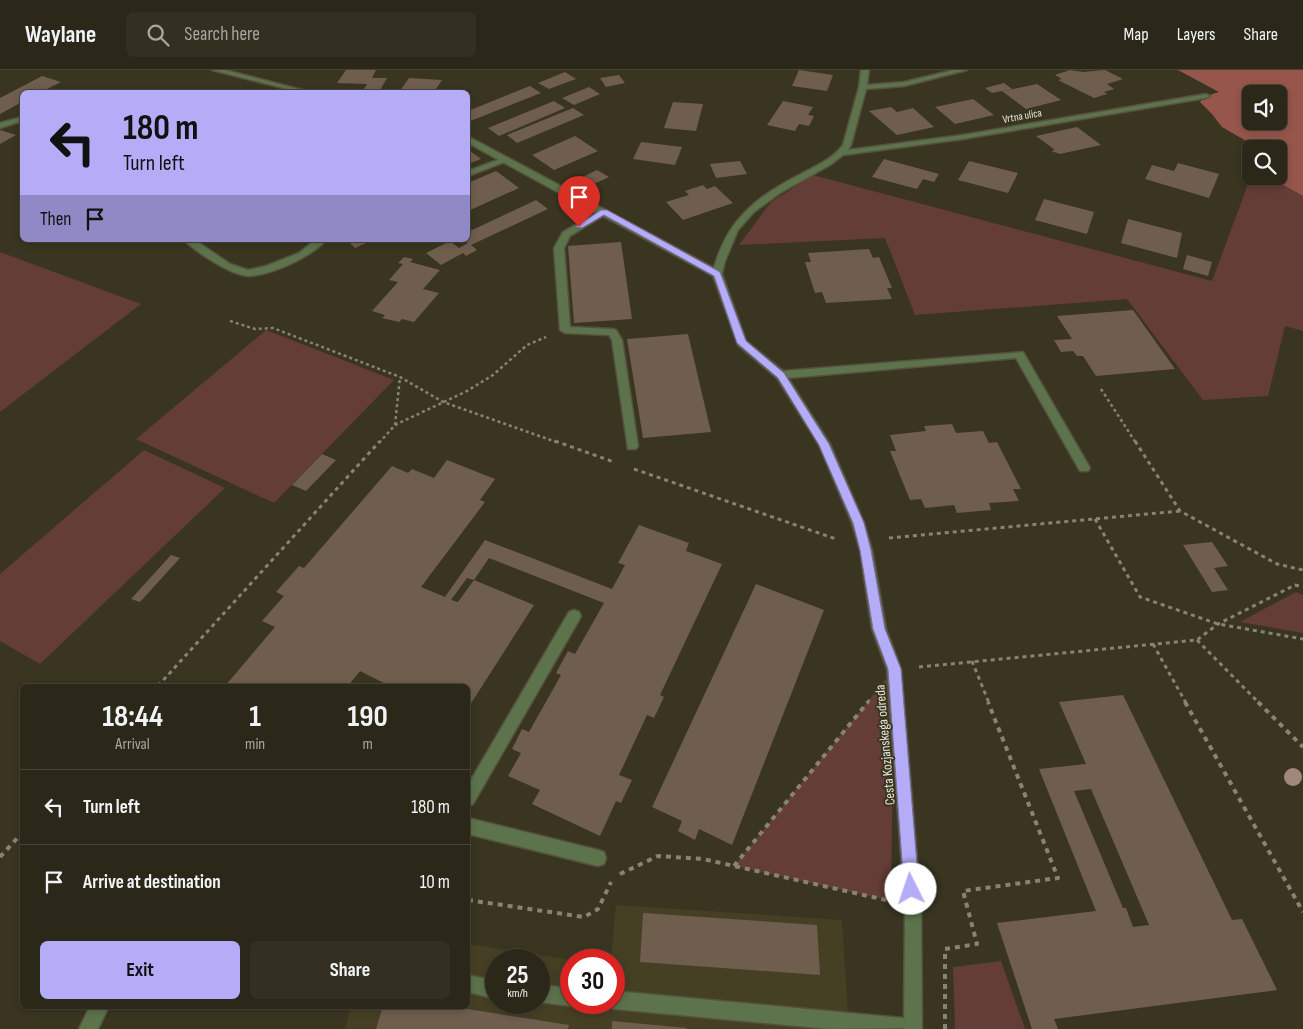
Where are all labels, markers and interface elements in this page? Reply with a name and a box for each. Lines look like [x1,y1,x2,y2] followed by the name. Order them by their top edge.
[126,12,476,57] search box
[25,20,96,49] text: Waylane
[144,21,172,49] icon: search
[184,23,260,46] text: Search here
[1124,24,1149,45] text: Map
[1177,24,1216,45] text: Layers
[1244,24,1278,45] text: Share
[1242,85,1287,185] map controls
[1242,85,1287,130] button: sound
[1001,106,1043,126] street label: Vrtna ulica
[123,107,199,150] text: 180 m
[40,110,105,175] icon: left
[1242,140,1287,185] button: search
[123,150,185,177] text: Turn left
[558,176,600,227] pin
[565,183,593,211] icon: arrive
[81,205,109,233] icon: arrive
[40,208,71,231] text: Then
[871,684,899,806] street label: Cesta Kozjanskega odreda
[102,699,163,735] text: 18:44
[249,699,261,735] text: 1
[347,699,388,735] text: 190
[115,735,150,754] text: Arrival
[245,735,265,754] text: min
[362,735,373,754] text: m
[40,793,68,821] icon: left
[83,796,140,819] text: Turn left
[411,796,450,819] text: 180 m
[884,862,936,914] position arrow
[40,868,68,896] icon: arrive
[83,871,221,894] text: Arrive at destination
[420,871,450,894] text: 10 m
[40,941,240,999] button: Exit
[250,941,450,999] button: Share
[560,949,625,1014] speed limit sign: 30
[507,960,528,991] text: 25
[507,986,528,1001] text: km/h

